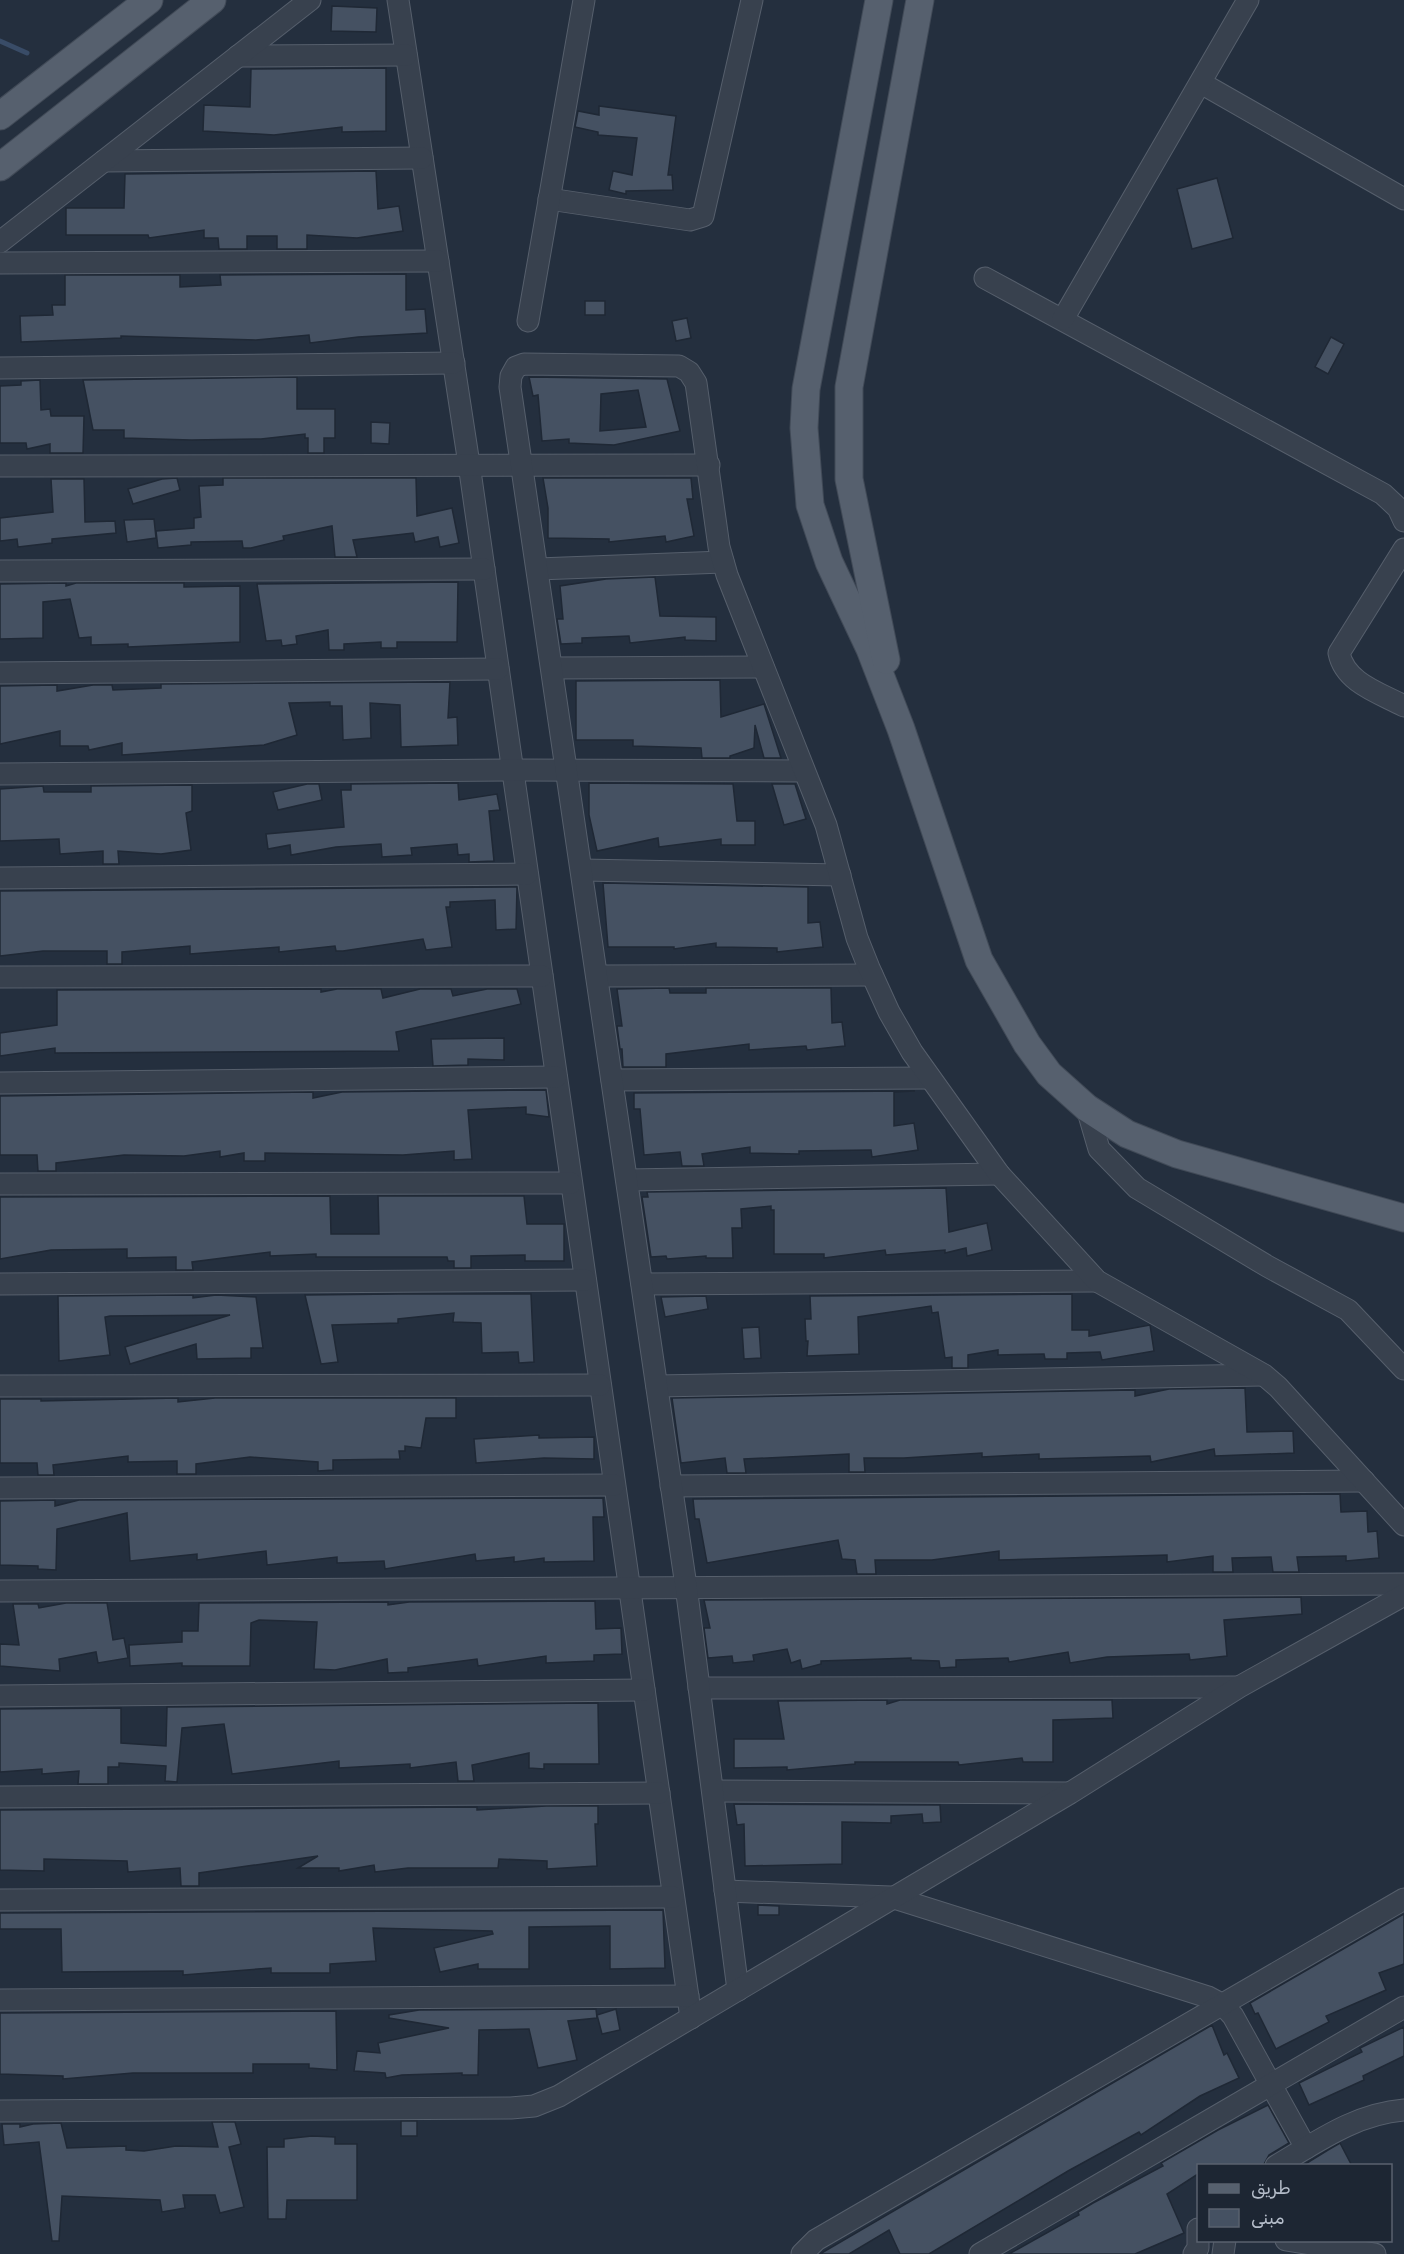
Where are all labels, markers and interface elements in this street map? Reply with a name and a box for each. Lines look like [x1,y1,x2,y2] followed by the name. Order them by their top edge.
[1197,2164,1392,2242] legend
[1251,2177,1291,2199] text: طريق
[1251,2207,1285,2229] text: مبنى

